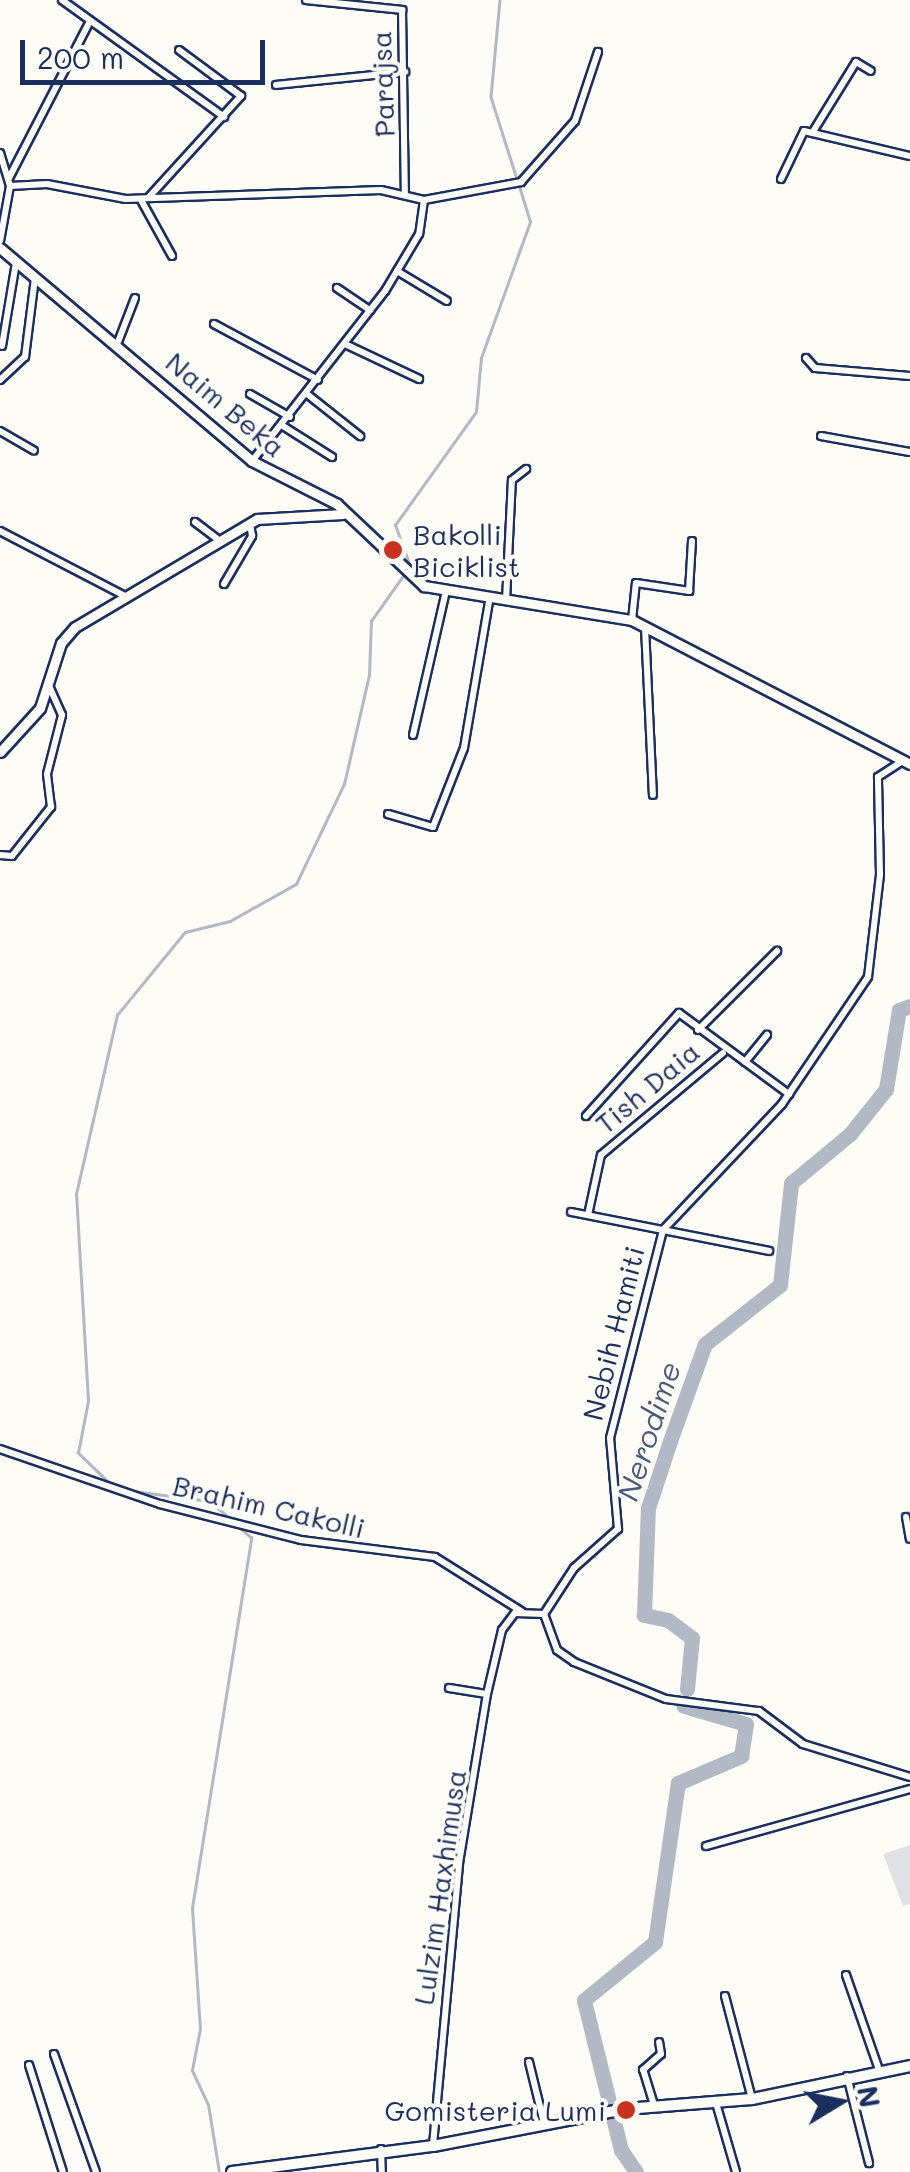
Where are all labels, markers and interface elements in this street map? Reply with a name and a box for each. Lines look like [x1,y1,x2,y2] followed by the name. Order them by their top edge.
[25,20,270,82] scale bar
[363,30,401,138] street label: Parajsa
[37,37,124,77] text: 200 m
[160,345,292,463] street label: Naim Beka
[413,517,520,583] place label: Bakolli Biciklist
[382,539,404,561] marker: Bakolli Biciklist
[588,1034,706,1140] street label: Tish Daia
[575,1242,651,1424] street label: Nebih Hamiti
[609,1357,687,1505] water label: Nerodime
[170,1468,368,1544] street label: Brahim Cakolli
[406,1767,472,2007] street label: Lulzim Haxhimusa
[790,2052,890,2152] north arrow
[850,2083,889,2110] text: N
[385,2093,606,2127] place label: Gomisteria Lumi
[615,2099,637,2121] marker: Gomisteria Lumi

